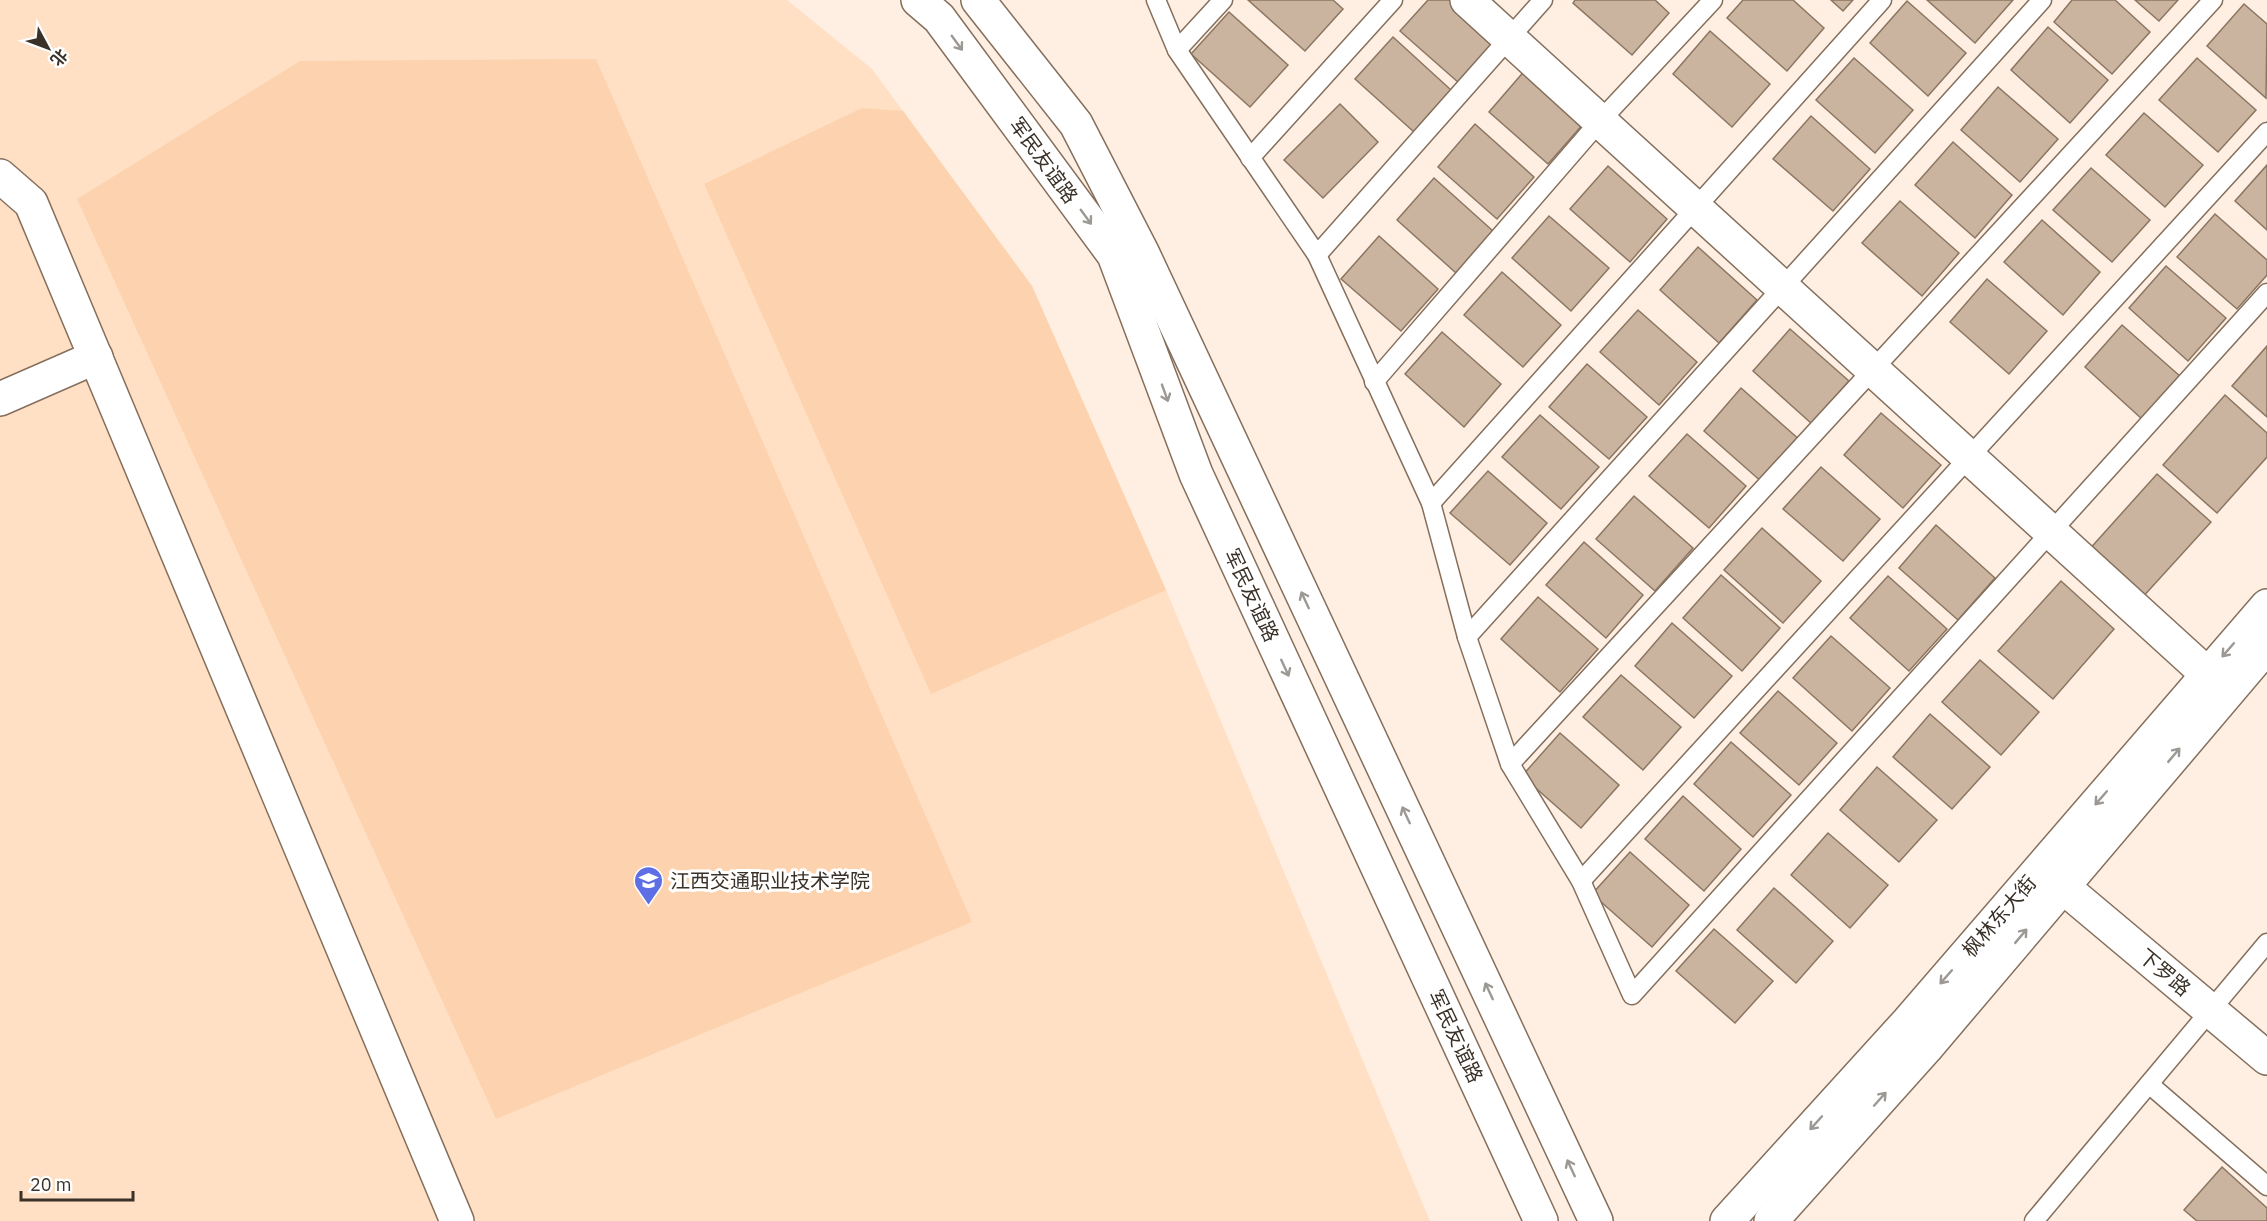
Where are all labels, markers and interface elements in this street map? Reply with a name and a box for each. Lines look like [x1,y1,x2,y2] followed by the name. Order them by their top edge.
[18,18,78,78] north arrow
[951,34,964,50] one-way arrow
[47,45,72,70] text: 北
[1004,112,1084,208] street label: 军民友谊路
[1079,208,1092,224] one-way arrow
[1161,383,1172,402] one-way arrow
[1219,544,1285,646] street label: 军民友谊路
[1299,592,1311,610] one-way arrow
[2221,642,2235,657] one-way arrow
[1280,658,1292,676] one-way arrow
[2167,748,2181,763] one-way arrow
[2094,790,2108,805] one-way arrow
[1399,806,1411,824] one-way arrow
[633,864,665,906] school or university icon: 江西交通职业技术学院
[670,867,870,894] place label: 江西交通职业技术学院
[1956,869,2042,963] street label: 枫林东大街
[2014,928,2027,944] one-way arrow
[2133,942,2197,1002] street label: 下罗路
[1940,969,1953,985] one-way arrow
[1482,983,1494,1001] one-way arrow
[1423,985,1489,1087] street label: 军民友谊路
[1873,1092,1887,1107] one-way arrow
[1809,1115,1823,1130] one-way arrow
[1565,1160,1577,1178] one-way arrow
[21,1164,134,1202] scale bar
[30,1173,72,1196] text: 20 m

